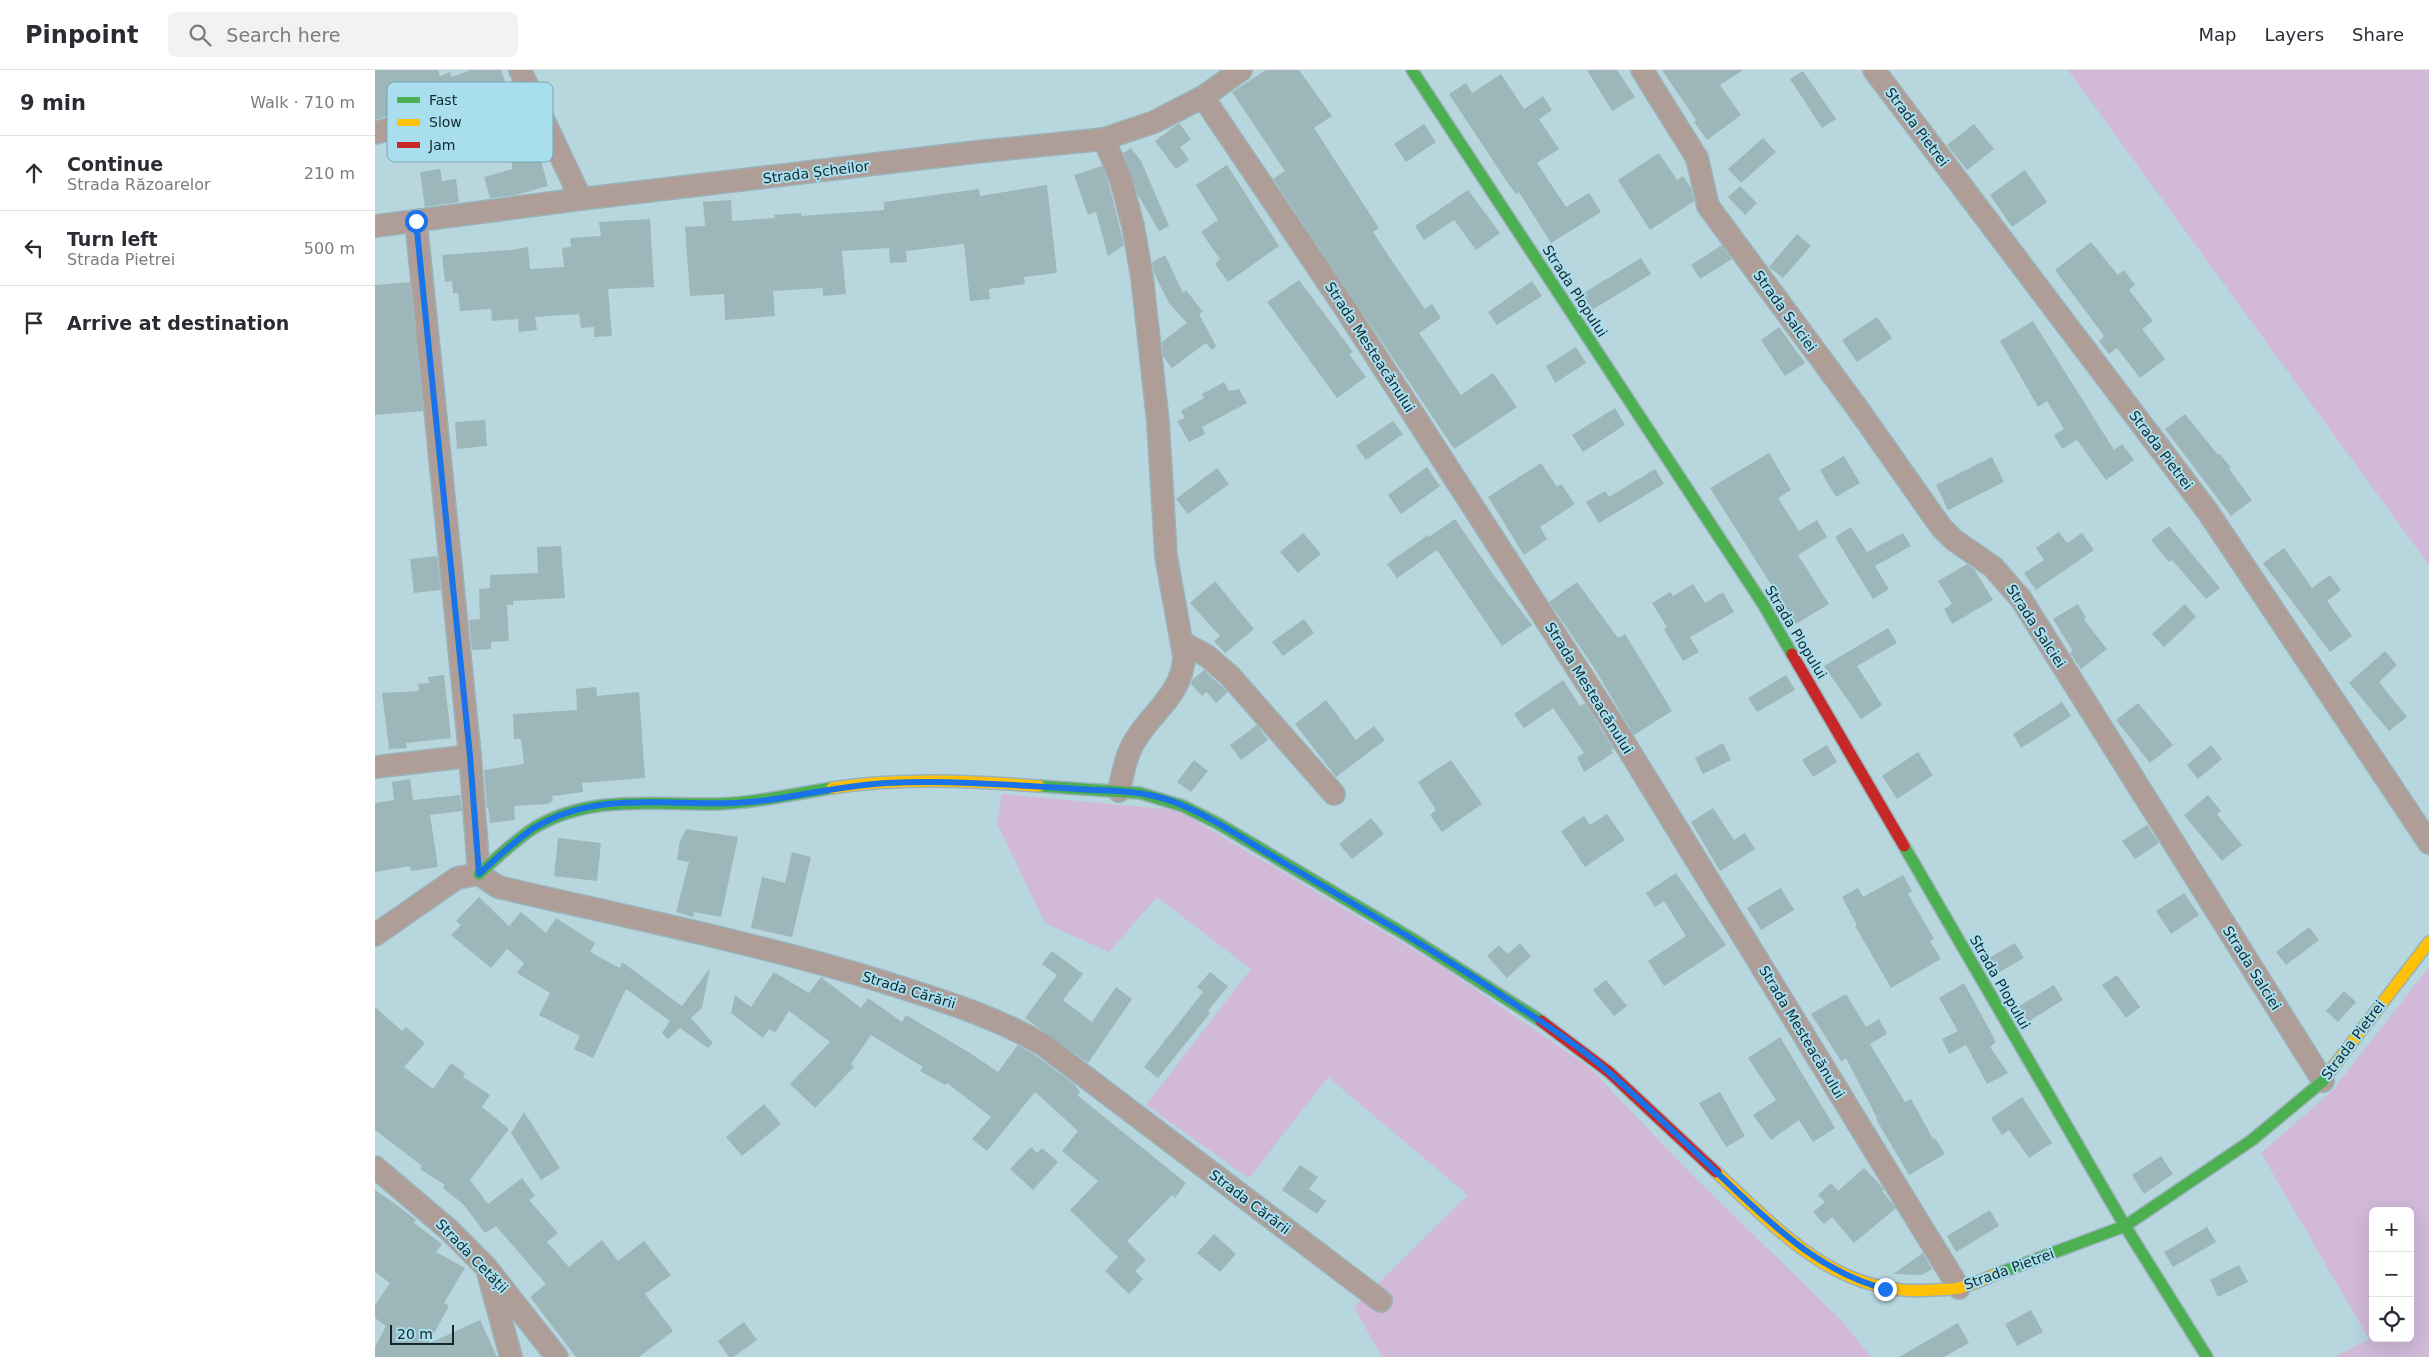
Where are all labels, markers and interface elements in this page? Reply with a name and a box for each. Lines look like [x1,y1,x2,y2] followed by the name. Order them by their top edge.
[168,12,518,57] search box
[25,21,138,49] text: Pinpoint
[186,21,214,49] icon: search
[226,24,341,46] text: Search here
[2198,24,2236,45] text: Map
[2264,24,2324,45] text: Layers
[2352,24,2404,45] text: Share
[387,82,553,162] legend
[1882,84,1952,170] street label: Strada Pietrei
[20,91,86,115] text: 9 min
[429,92,458,108] text: Fast
[250,93,355,112] text: Walk · 710 m
[429,114,462,130] text: Slow
[428,137,455,153] text: Jam
[67,153,163,175] text: Continue
[762,158,870,187] street label: Strada Șcheilor
[20,159,48,187] icon: ahead
[304,164,355,183] text: 210 m
[67,175,211,194] text: Strada Răzoarelor
[405,210,428,233] route start
[67,228,158,250] text: Turn left
[20,234,48,262] icon: left
[304,239,355,258] text: 500 m
[1539,242,1611,340] street label: Strada Plopului
[67,250,175,269] text: Strada Pietrei
[1750,267,1820,355] street label: Strada Salciei
[1322,279,1418,415] street label: Strada Mesteacănului
[20,309,48,337] icon: arrive
[67,312,289,334] text: Arrive at destination
[2126,407,2196,493] street label: Strada Pietrei
[2003,581,2069,671] street label: Strada Salciei
[1762,582,1830,682] street label: Strada Plopului
[1542,619,1636,757] street label: Strada Mesteacănului
[2220,923,2284,1013] street label: Strada Salciei
[1967,932,2033,1032] street label: Strada Plopului
[1756,963,1848,1101] street label: Strada Mesteacănului
[860,968,958,1012] street label: Strada Cărării
[2318,997,2388,1083] street label: Strada Pietrei
[1207,1166,1293,1238] street label: Strada Cărării
[2369,1207,2414,1342] map controls
[2369,1207,2414,1252] button: +
[432,1216,511,1297] street label: Strada Cetății
[1962,1245,2056,1293] street label: Strada Pietrei
[2369,1252,2414,1297] button: −
[1874,1278,1897,1301] route end
[2369,1297,2414,1342] button: locate
[390,1322,454,1345] scale bar
[397,1326,433,1342] text: 20 m

